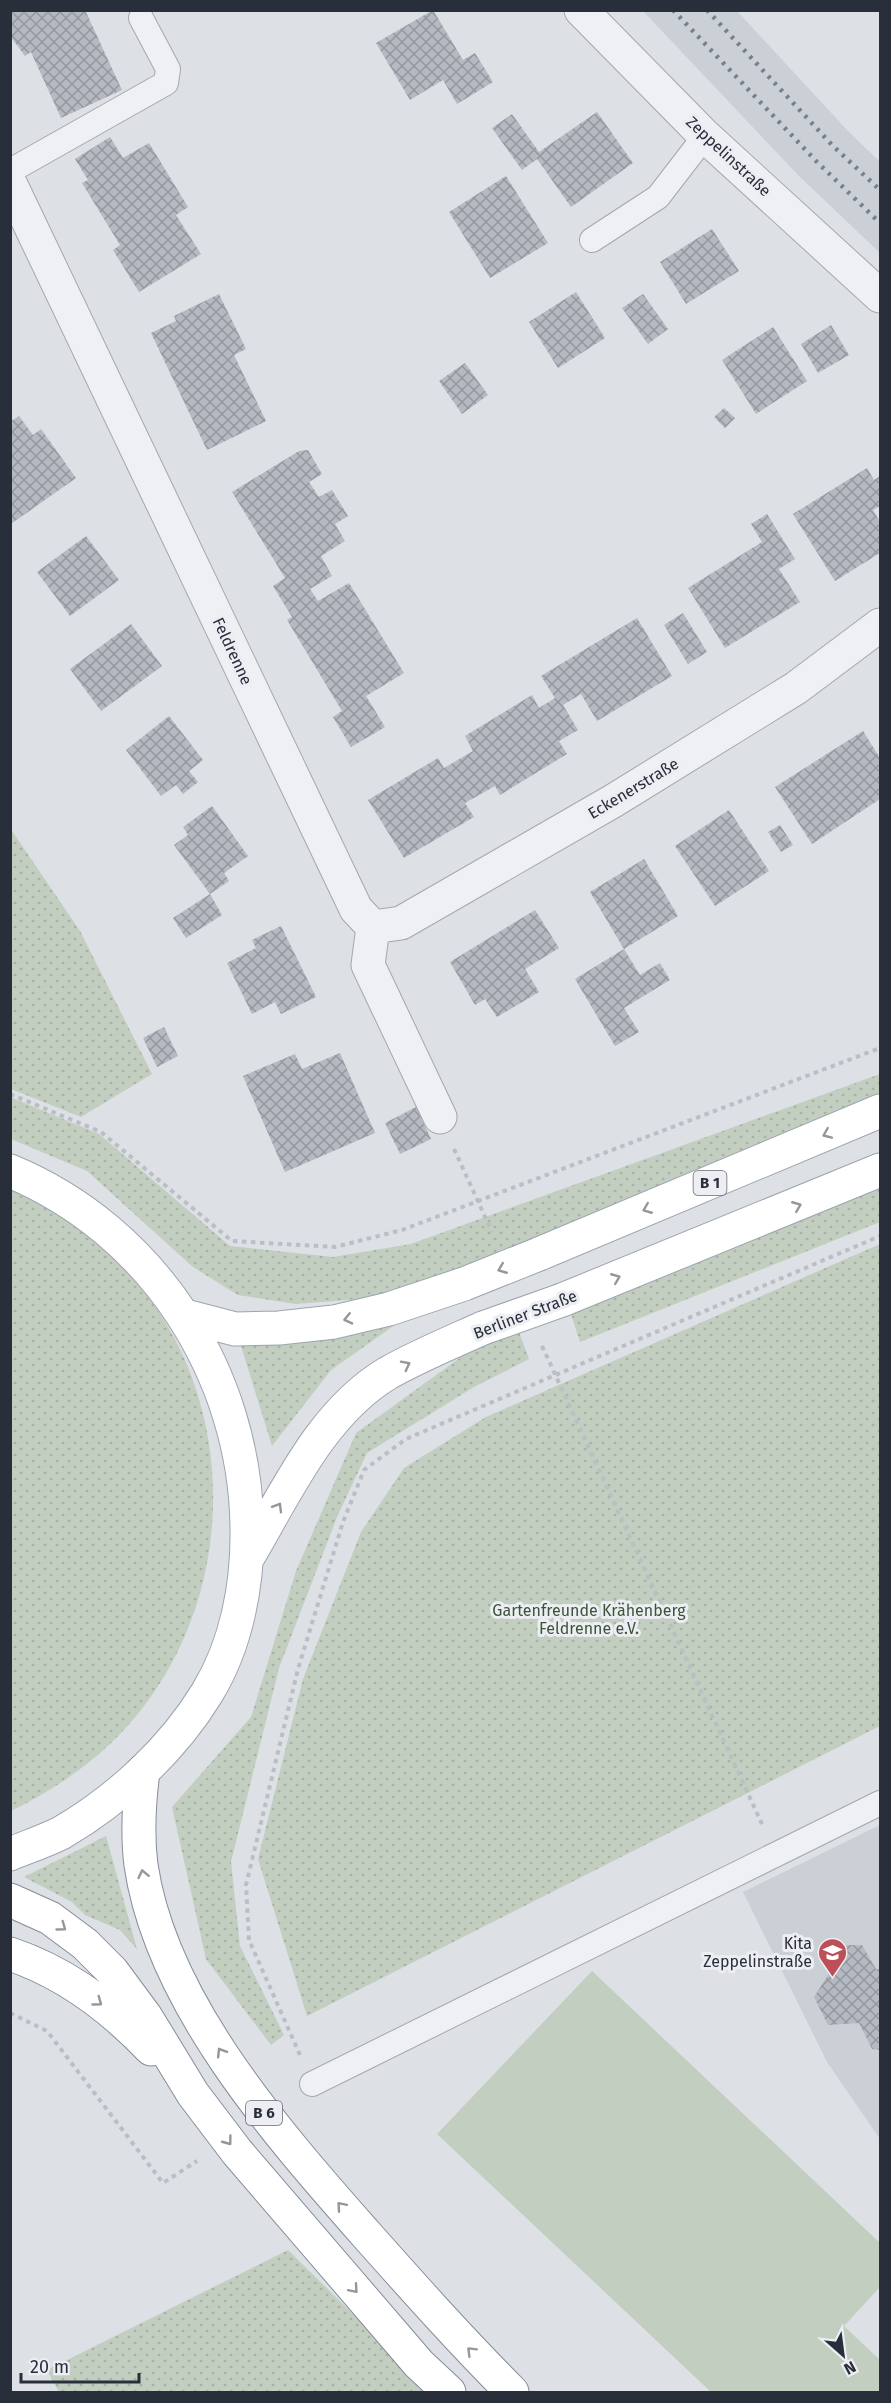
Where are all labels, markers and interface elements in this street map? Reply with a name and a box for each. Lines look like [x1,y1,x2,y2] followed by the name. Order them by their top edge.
[682,112,775,200] street label: Zeppelinstraße
[209,615,256,688] street label: Feldrenne
[584,754,682,823] street label: Eckenerstraße
[822,1127,833,1139] one-way arrow
[694,1171,726,1195] road number: B 1
[791,1201,802,1213] one-way arrow
[642,1202,653,1214] one-way arrow
[497,1261,508,1274] one-way arrow
[610,1273,621,1285] one-way arrow
[471,1286,580,1343] street label: Berliner Straße
[344,1312,354,1325] one-way arrow
[399,1360,410,1372] one-way arrow
[270,1503,282,1513] one-way arrow
[492,1601,686,1638] park label: Gartenfreunde Krähenberg Feldrenne e.V.
[137,1870,150,1880] one-way arrow
[56,1920,67,1931] one-way arrow
[703,1934,812,1971] place label: Kita Zeppelinstraße
[817,1936,849,1978] school or university icon: Kita Zeppelinstraße
[91,1995,102,2006] one-way arrow
[217,2048,229,2058] one-way arrow
[246,2101,282,2125] road number: B 6
[221,2134,232,2145] one-way arrow
[337,2202,348,2212] one-way arrow
[347,2283,358,2293] one-way arrow
[813,2325,873,2385] north arrow
[21,2346,140,2384] scale bar
[467,2347,477,2358] one-way arrow
[30,2356,69,2378] text: 20 m
[841,2357,859,2379] text: N

